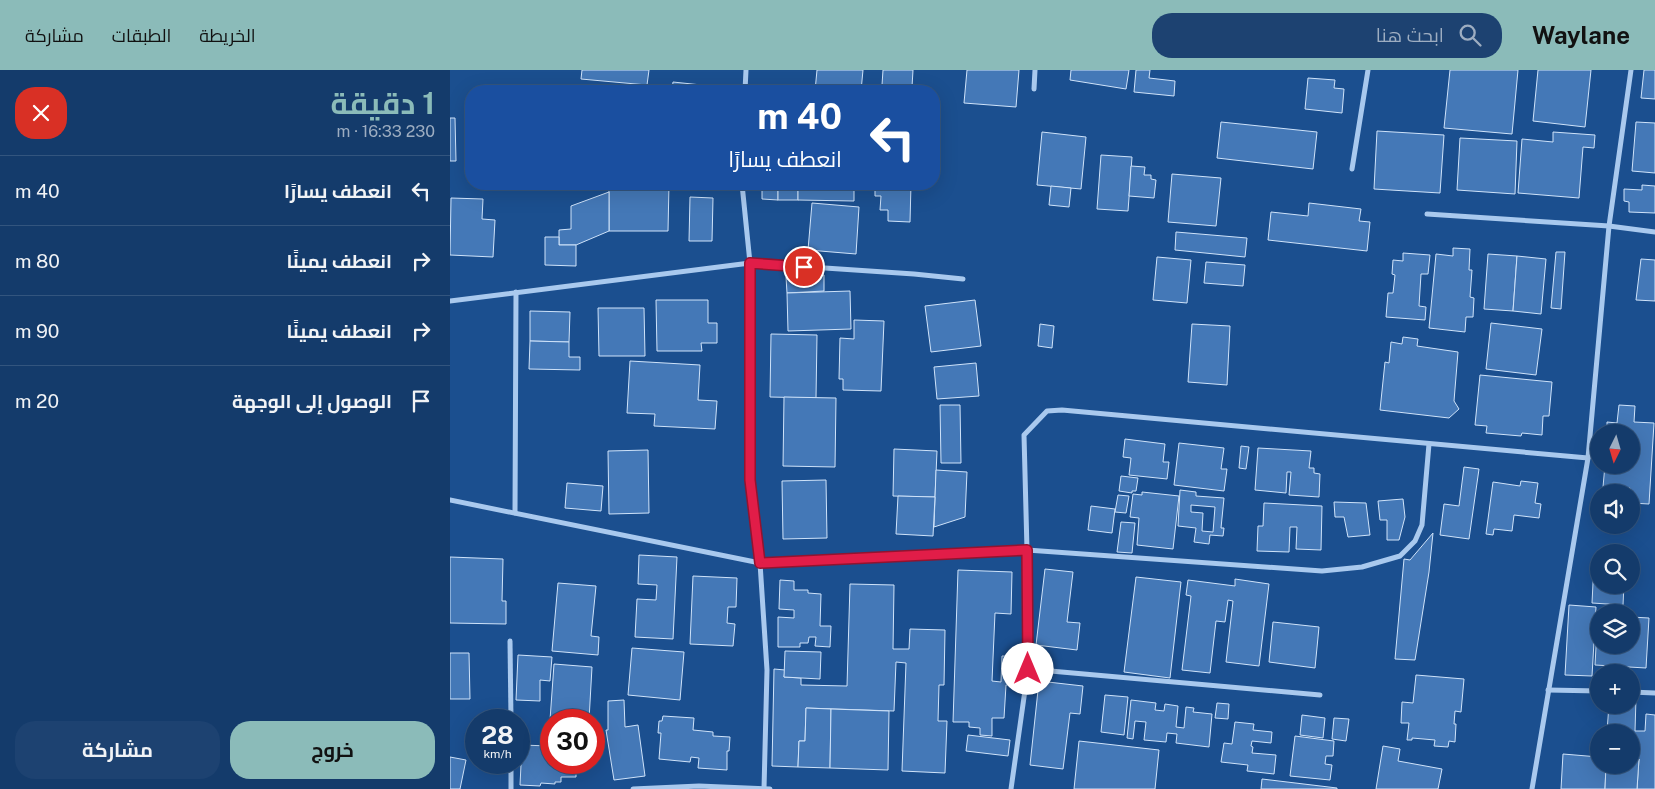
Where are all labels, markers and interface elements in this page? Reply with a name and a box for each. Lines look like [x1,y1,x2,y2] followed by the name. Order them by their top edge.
[1152,13,1502,58] search box
[1456,21,1484,49] icon: search
[1532,21,1630,49] text: Waylane
[1376,24,1444,46] text: ابحث هنا
[25,25,84,46] text: مشاركة
[112,25,171,46] text: الطبقات
[199,25,256,46] text: الخريطة
[331,85,435,121] text: 1 دقيقة
[15,87,67,139] button: close
[757,96,842,137] text: 40 m
[860,105,925,170] icon: left
[336,122,435,141] text: 230 m · 16:33
[728,146,842,172] text: انعطف يسارًا
[407,177,435,205] icon: left
[15,180,60,202] text: 40 m
[284,180,392,202] text: انعطف يسارًا
[783,246,825,288] pin
[407,247,435,275] icon: right
[15,250,60,272] text: 80 m
[286,250,392,272] text: انعطف يمينًا
[790,253,818,281] icon: arrive
[407,317,435,345] icon: right
[15,320,59,342] text: 90 m
[286,320,392,342] text: انعطف يمينًا
[407,387,435,415] icon: arrive
[15,390,59,412] text: 20 m
[232,390,392,412] text: الوصول إلى الوجهة
[1590,424,1640,474] north arrow
[1590,424,1640,774] map controls
[1590,484,1640,534] button: sound
[1590,544,1640,594] button: search
[1590,604,1640,654] button: layers
[1001,642,1053,694] position arrow
[1590,664,1640,714] button: +
[540,709,605,774] speed limit sign: 30
[481,720,514,750] text: 28
[15,721,220,779] button: مشاركة
[230,721,435,779] button: خروج
[1590,724,1640,774] button: −
[483,747,512,761] text: km/h

